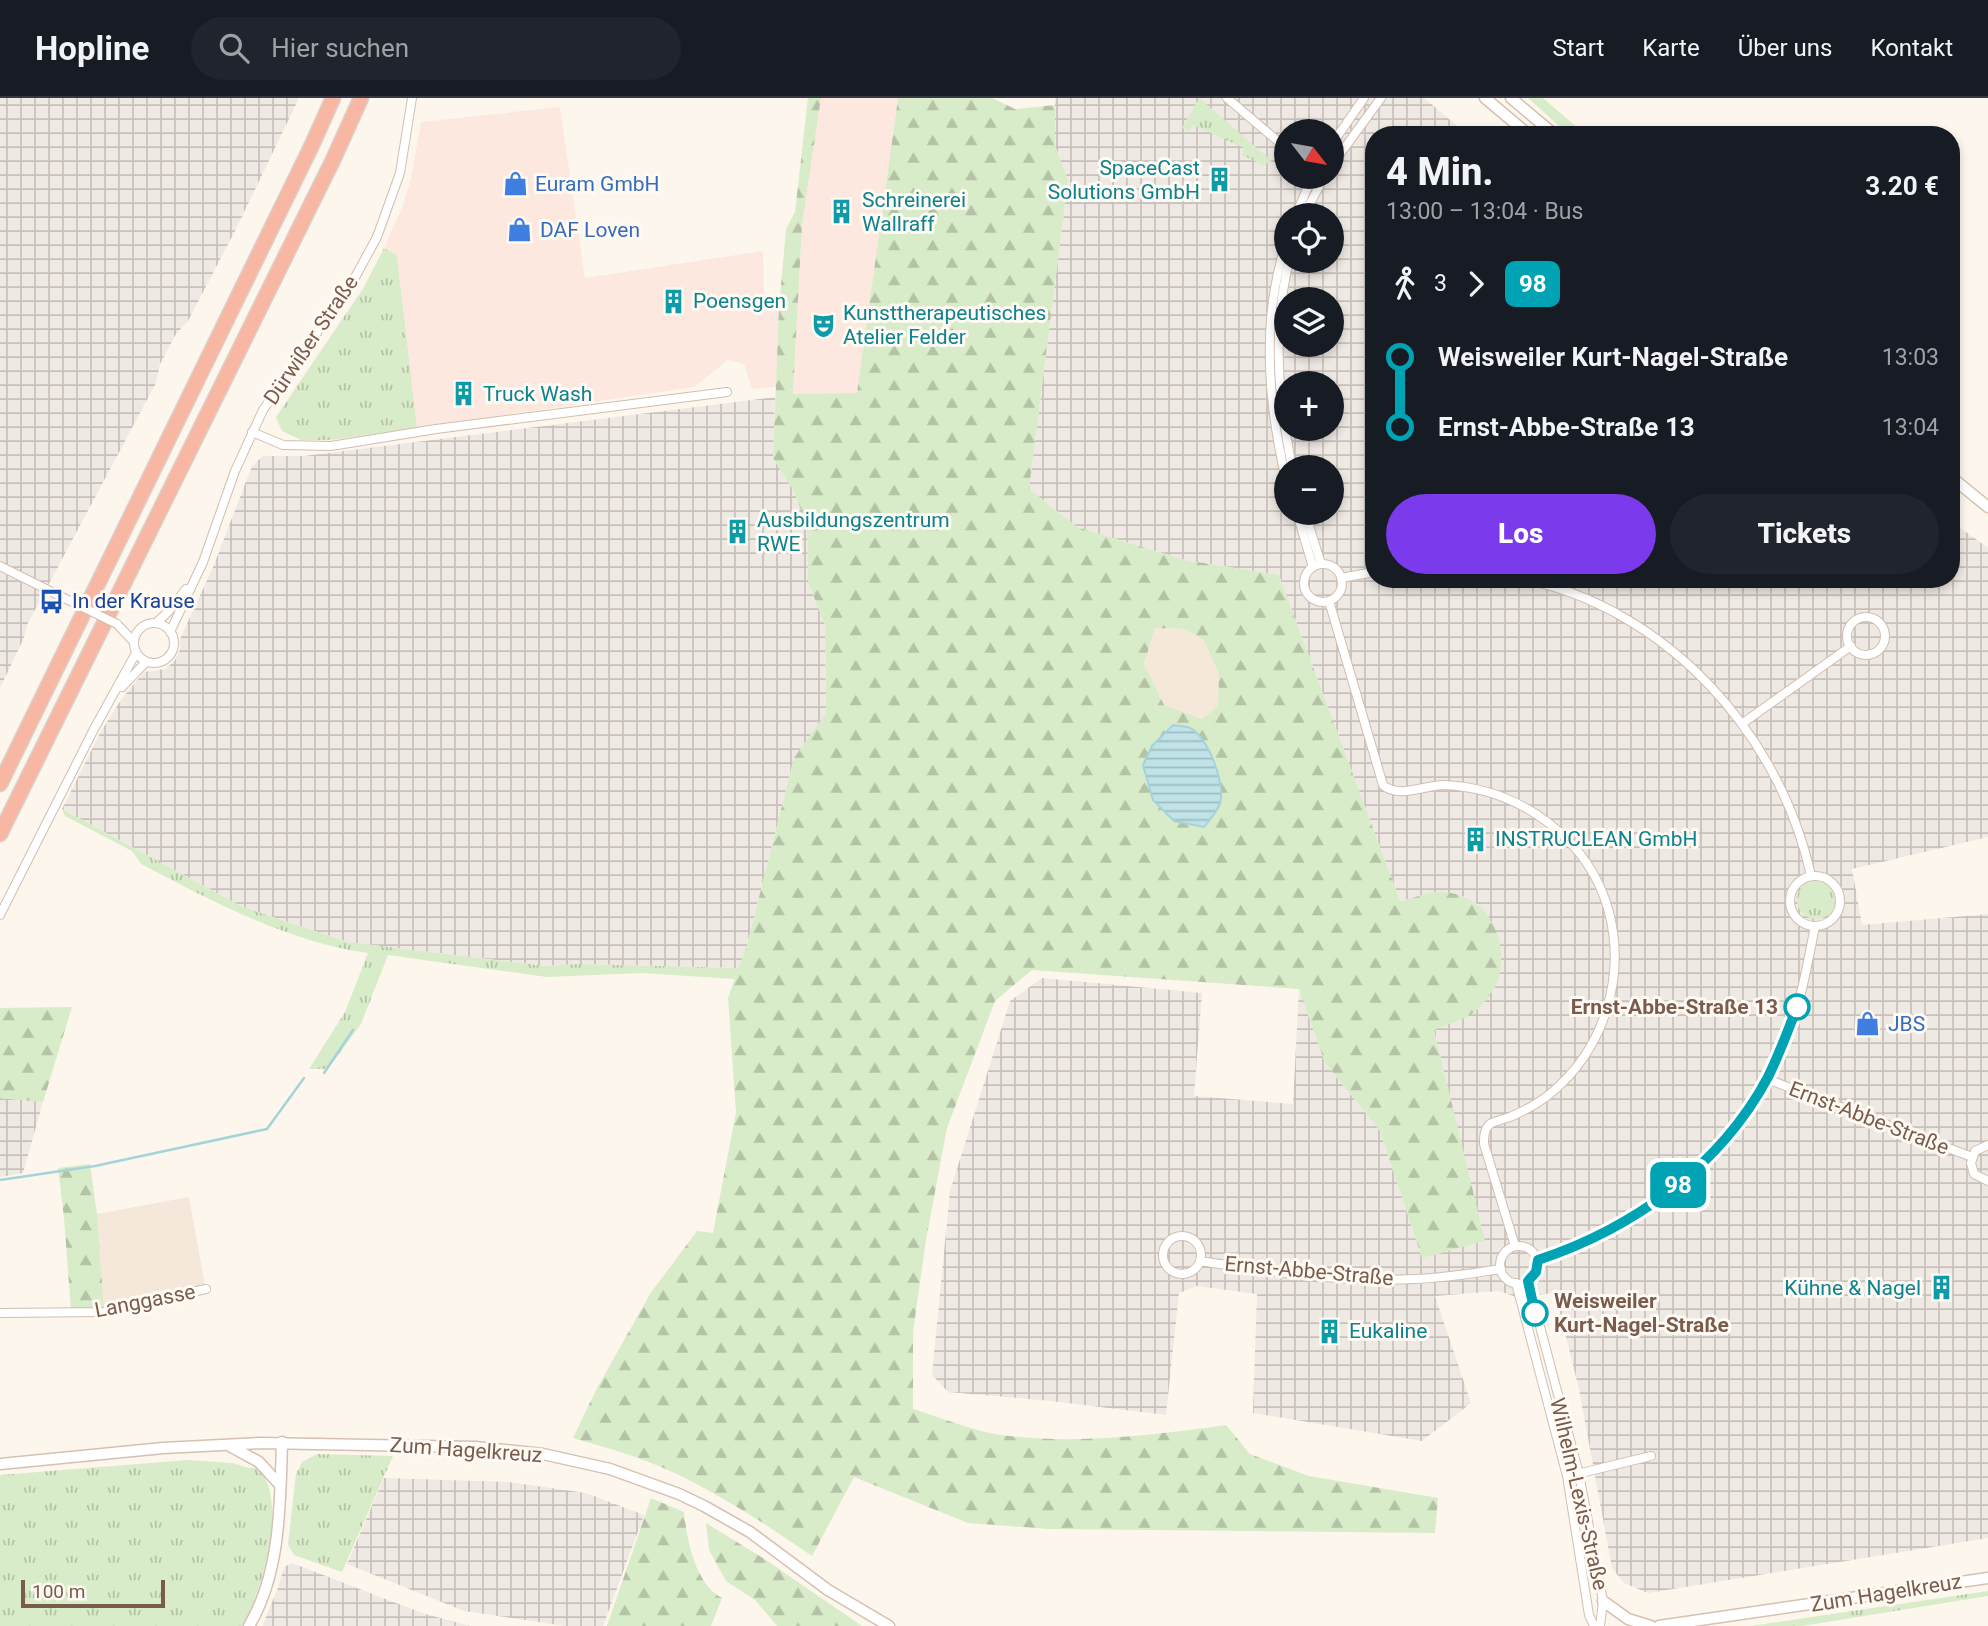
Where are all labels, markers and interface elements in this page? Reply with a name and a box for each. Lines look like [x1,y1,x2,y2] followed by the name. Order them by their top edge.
[191,17,681,80] search box
[35,29,149,68] text: Hopline
[215,29,253,67] icon: search
[271,33,409,63] text: Hier suchen
[1553,34,1604,62] text: Start
[1642,34,1700,62] text: Karte
[1738,34,1832,62] text: Über uns
[1870,34,1953,62] text: Kontakt
[1274,119,1344,189] north arrow
[1274,119,1344,525] map controls
[1386,150,1494,194] text: 4 Min.
[1048,156,1200,204] place label: SpaceCast Solutions GmbH
[1206,166,1234,194] building icon: SpaceCast Solutions GmbH
[501,170,529,198] shop icon: Euram GmbH
[1865,171,1939,201] text: 3.20 €
[535,172,660,196] place label: Euram GmbH
[862,188,966,236] place label: Schreinerei Wallraff
[828,198,856,226] building icon: Schreinerei Wallraff
[1386,198,1583,225] text: 13:00 – 13:04 · Bus
[1274,203,1344,273] button: locate
[506,216,534,244] shop icon: DAF Loven
[540,218,640,242] place label: DAF Loven
[1386,265,1424,303] icon: walk
[1457,265,1495,303] icon: forward
[1434,270,1447,297] text: 3
[1519,270,1546,298] text: 98
[259,271,363,409] street label: Dürwißer Straße
[659,287,687,315] building icon: Poensgen
[1274,287,1344,357] button: layers
[693,289,786,313] place label: Poensgen
[843,301,1046,349] place label: Kunsttherapeutisches Atelier Felder
[809,311,837,339] theatre icon: Kunsttherapeutisches Atelier Felder
[1438,342,1788,372] text: Weisweiler Kurt-Nagel-Straße
[1882,344,1939,371] text: 13:03
[1274,371,1344,441] button: +
[449,380,477,408] building icon: Truck Wash
[483,382,592,406] place label: Truck Wash
[1438,412,1695,442] text: Ernst-Abbe-Straße 13
[1882,414,1939,441] text: 13:04
[1274,455,1344,525] button: −
[1386,494,1656,574] button: Los
[1670,494,1939,574] button: Tickets
[757,508,950,556] place label: Ausbildungszentrum RWE
[723,518,751,546] building icon: Ausbildungszentrum RWE
[38,587,66,615] bus stop icon: In der Krause
[72,589,195,613] place label: In der Krause
[1461,825,1489,853] building icon: INSTRUCLEAN GmbH
[1495,827,1698,851] place label: INSTRUCLEAN GmbH
[1784,994,1810,1020] marker: Ernst-Abbe-Straße 13
[1571,995,1778,1019] place label: Ernst-Abbe-Straße 13
[1854,1010,1882,1038] shop icon: JBS
[1888,1012,1925,1036] place label: JBS
[1786,1076,1952,1160] street label: Ernst-Abbe-Straße
[1646,1162,1710,1208] line badge: 98
[1664,1171,1692,1199] text: 98
[1224,1252,1394,1290] street label: Ernst-Abbe-Straße
[1927,1274,1955,1302] building icon: Kühne & Nagel
[1784,1276,1921,1300] place label: Kühne & Nagel
[93,1279,197,1323] street label: Langgasse
[1554,1289,1729,1337] place label: Weisweiler Kurt-Nagel-Straße
[1522,1300,1548,1326] marker: Weisweiler Kurt-Nagel-Straße
[1315,1317,1343,1345] building icon: Eukaline
[1349,1319,1427,1343] place label: Eukaline
[1545,1396,1613,1592] street label: Wilhelm-Lexis-Straße
[389,1433,543,1467] street label: Zum Hagelkreuz
[1809,1569,1963,1617] street label: Zum Hagelkreuz
[21,1577,164,1609] scale bar
[32,1580,85,1603] text: 100 m

